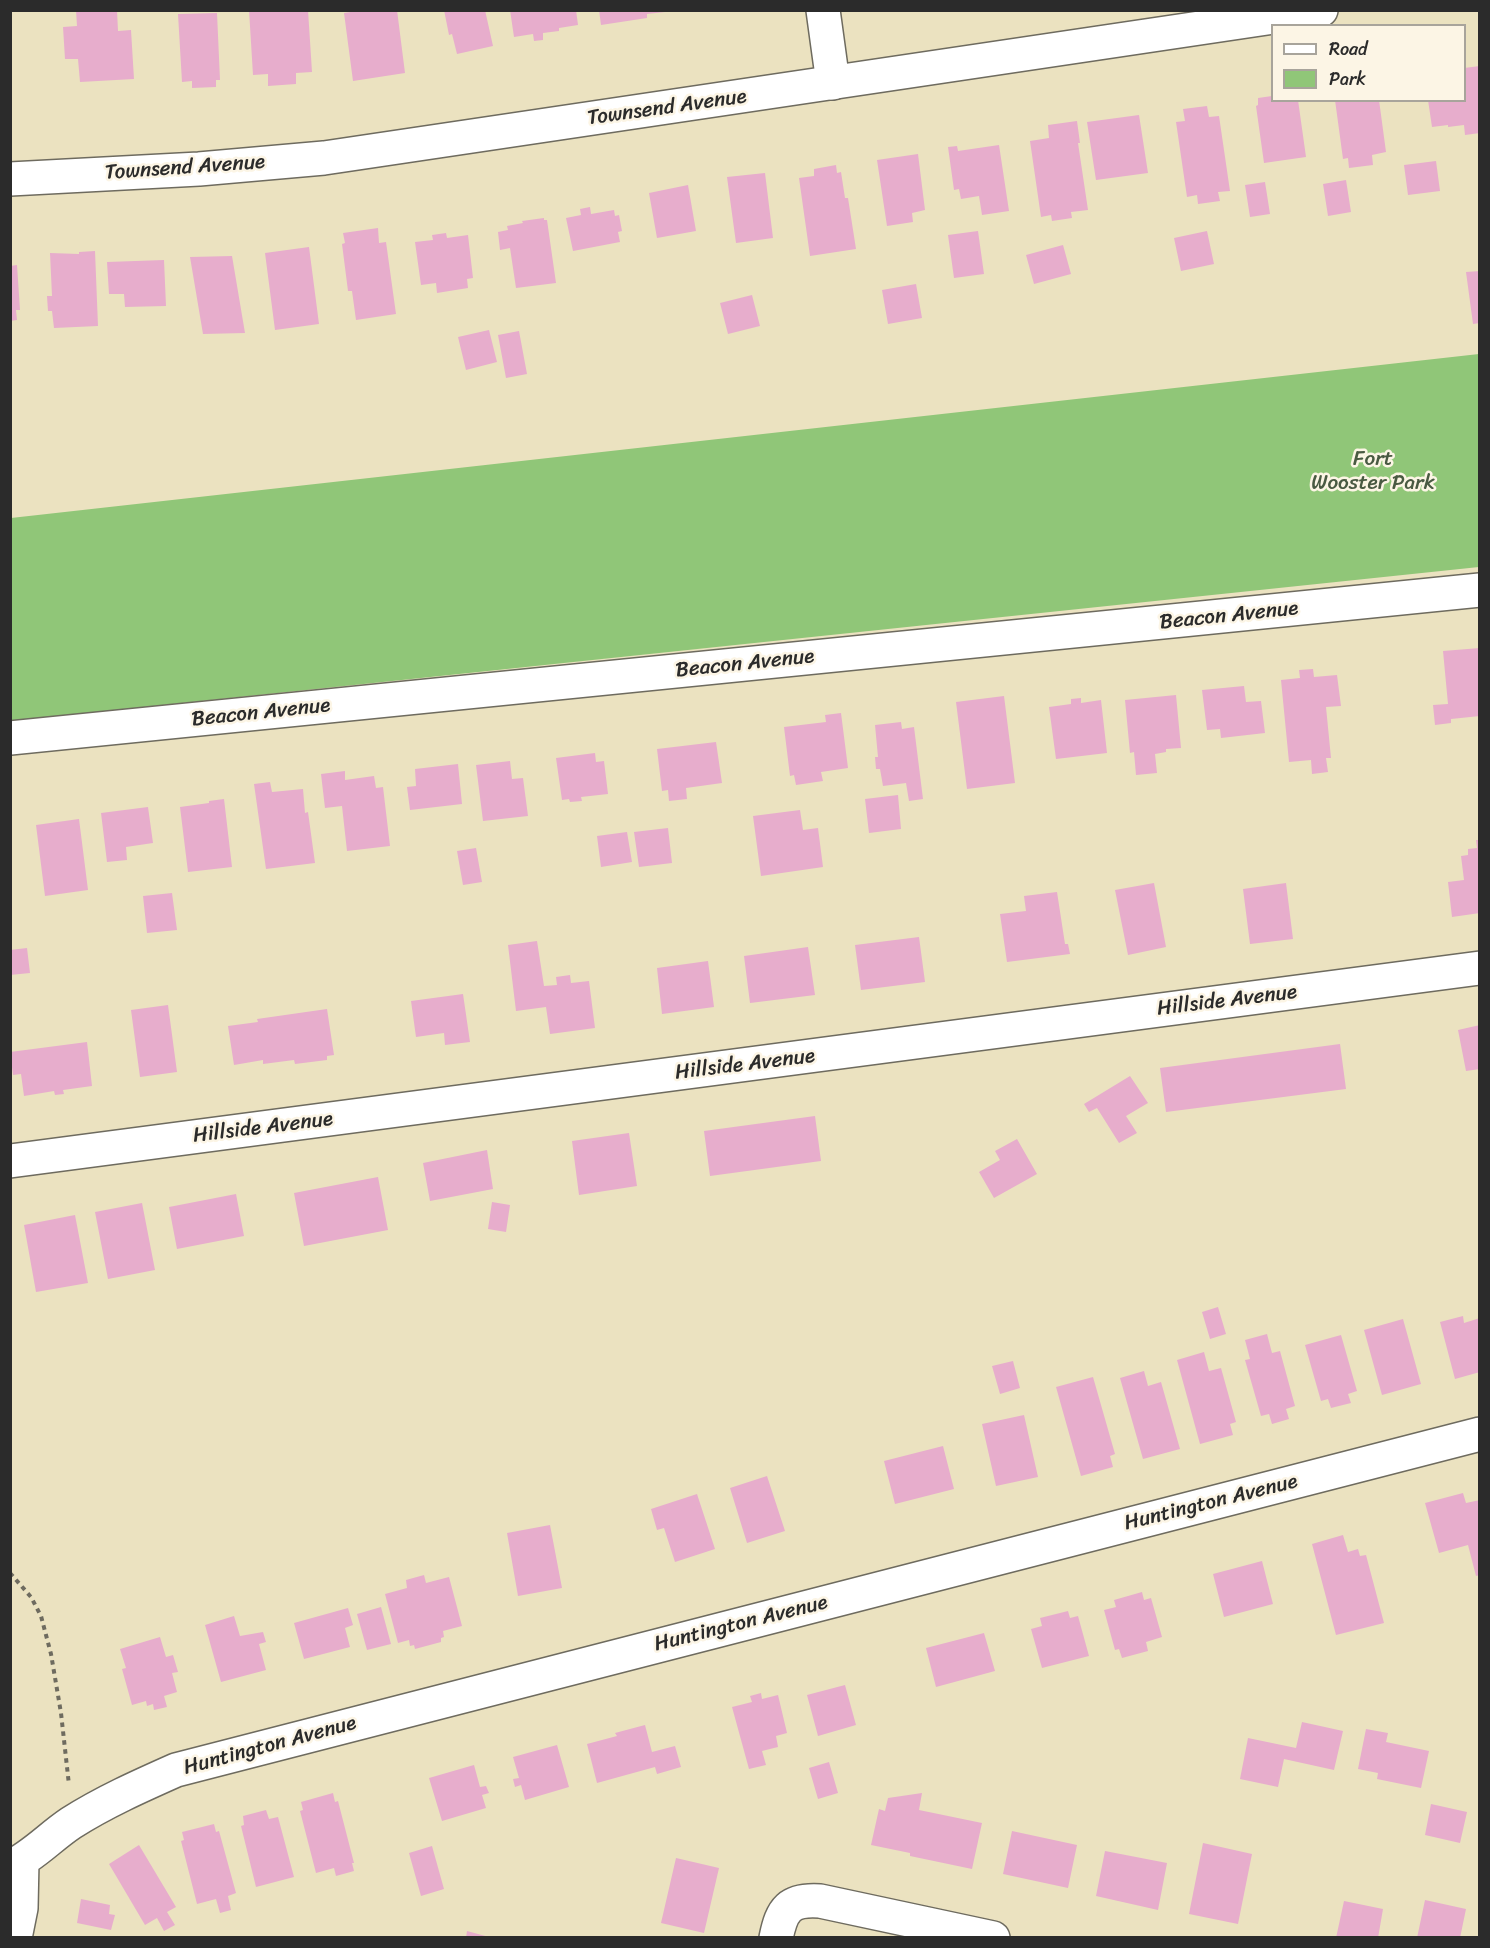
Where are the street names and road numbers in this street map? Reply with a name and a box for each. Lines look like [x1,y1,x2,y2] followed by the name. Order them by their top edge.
[586,84,748,132] street label: Townsend Avenue
[104,150,266,186] street label: Townsend Avenue
[1158,596,1300,636] street label: Beacon Avenue
[674,644,816,684] street label: Beacon Avenue
[190,693,332,733] street label: Beacon Avenue
[1156,980,1298,1022] street label: Hillside Avenue
[674,1044,816,1086] street label: Hillside Avenue
[192,1107,334,1149] street label: Hillside Avenue
[1122,1469,1300,1537] street label: Huntington Avenue
[652,1590,830,1658] street label: Huntington Avenue
[181,1711,359,1781] street label: Huntington Avenue

